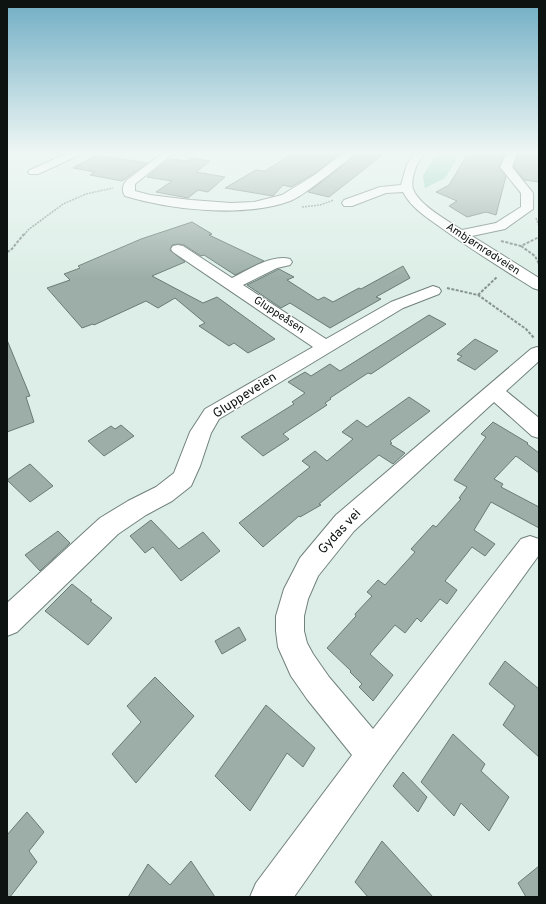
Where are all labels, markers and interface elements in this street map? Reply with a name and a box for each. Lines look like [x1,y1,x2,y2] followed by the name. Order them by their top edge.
[443,220,523,278] street label: Ambjørnrødveien
[251,293,307,337] street label: Gluppeåsen
[210,370,280,422] street label: Gluppeveien
[315,506,365,558] street label: Gydas vei

